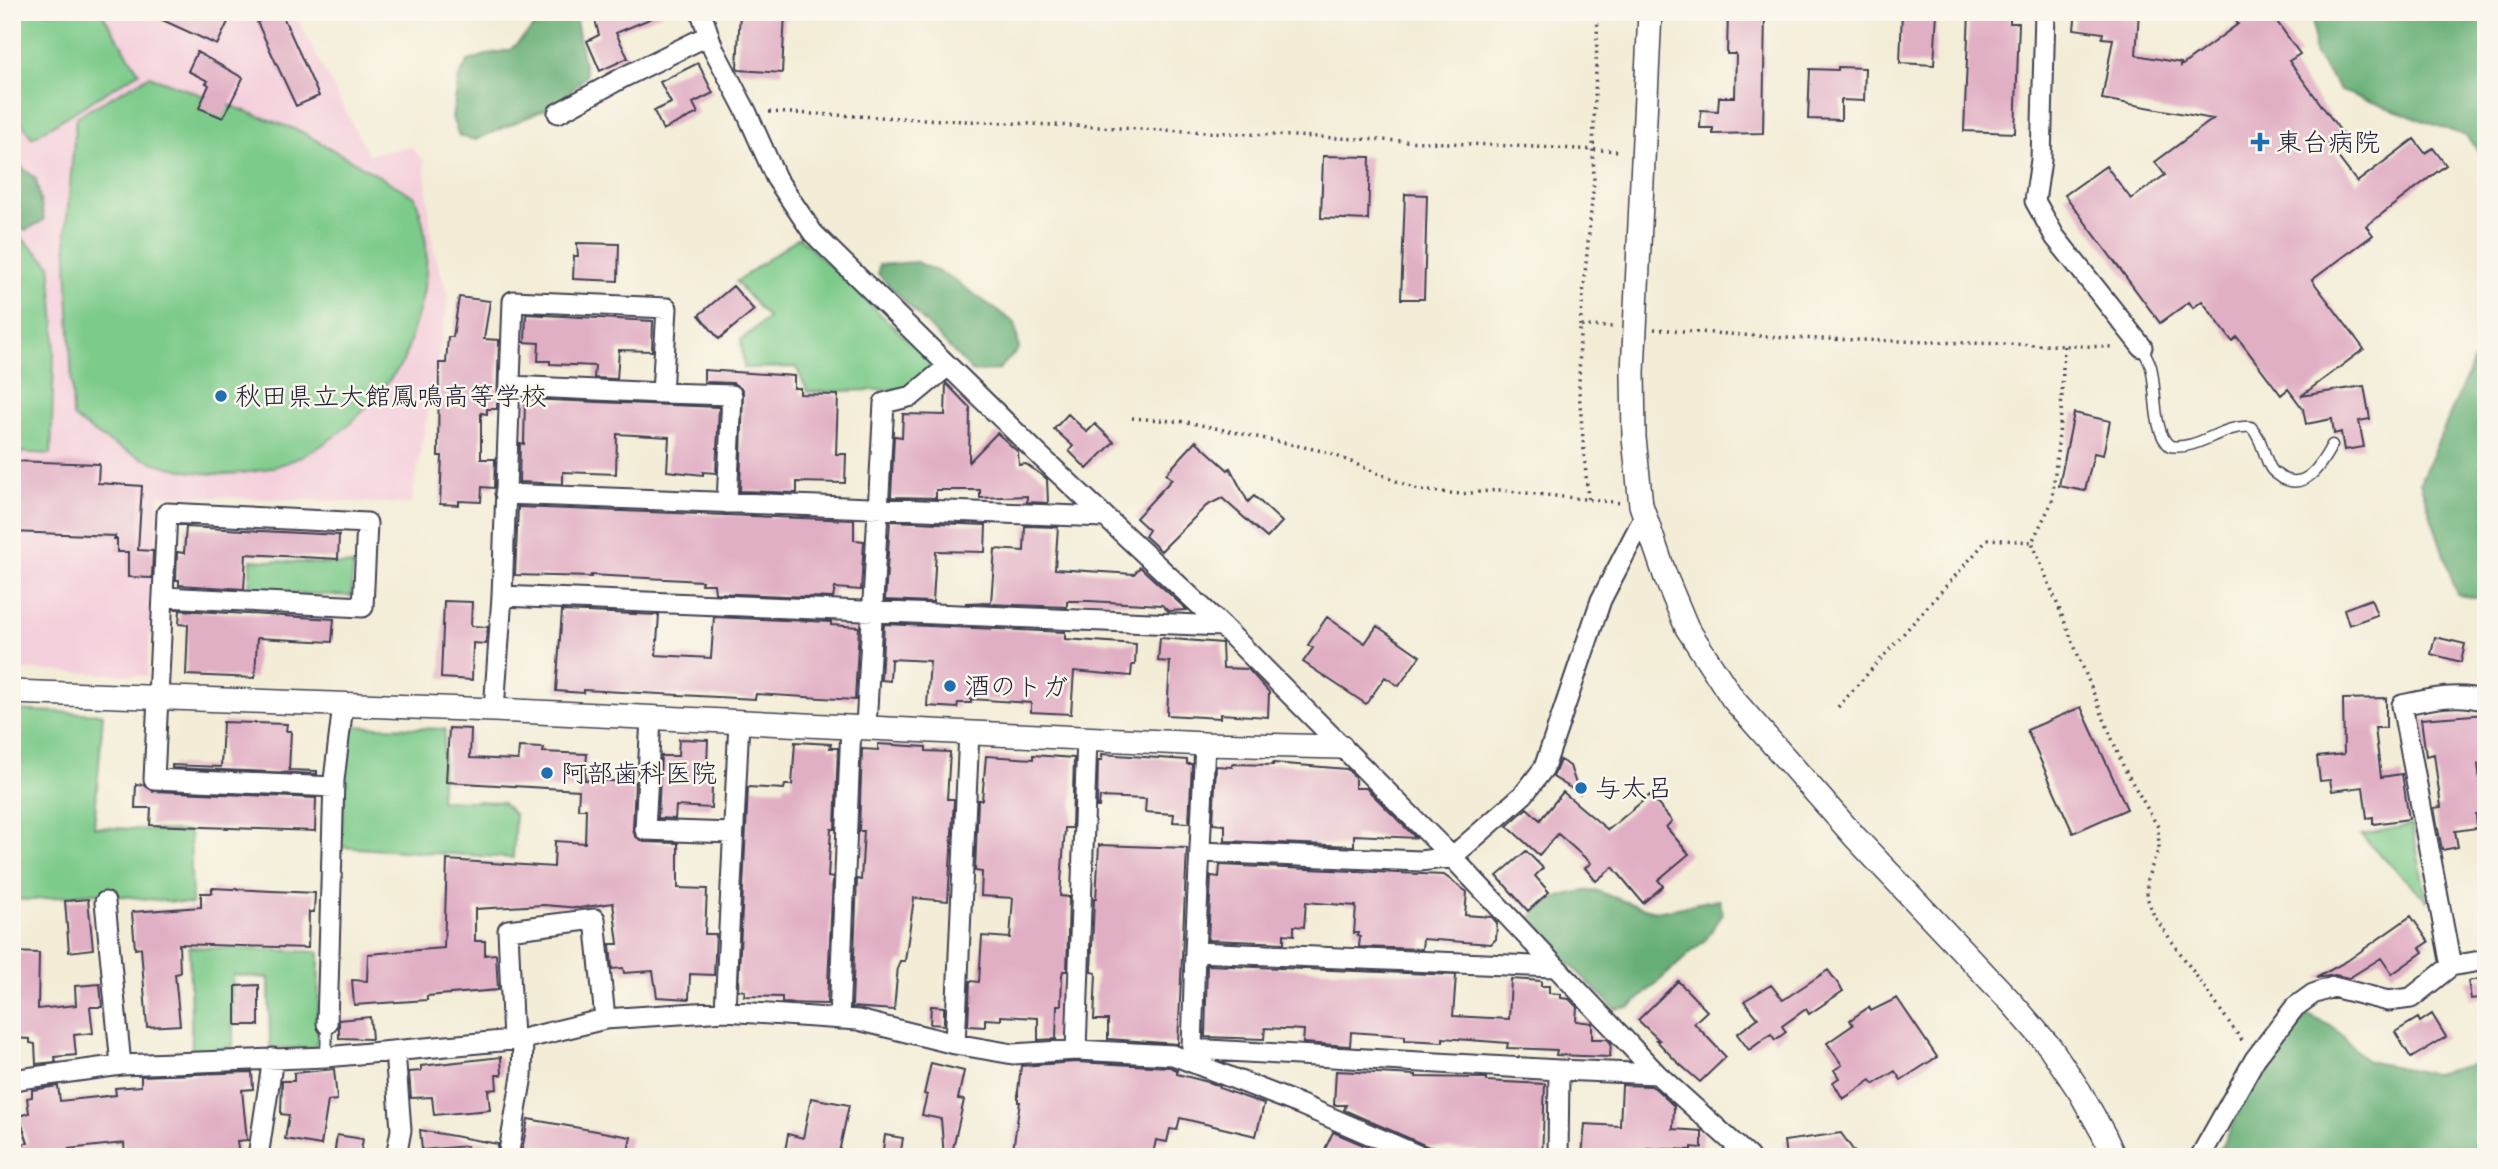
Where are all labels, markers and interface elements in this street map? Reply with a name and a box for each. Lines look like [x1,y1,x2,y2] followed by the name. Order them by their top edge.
[2276,126,2380,158] place label: 東台病院
[2250,132,2270,152] marker: 東台病院
[235,380,547,412] place label: 秋田県立大館鳳鳴高等学校
[213,388,229,404] marker: 秋田県立大館鳳鳴高等学校
[964,670,1068,702] place label: 酒のトガ
[942,678,958,694] marker: 酒のトガ
[561,757,717,789] place label: 阿部歯科医院
[539,765,555,781] marker: 阿部歯科医院
[1595,772,1673,804] place label: 与太呂
[1573,780,1589,796] marker: 与太呂

